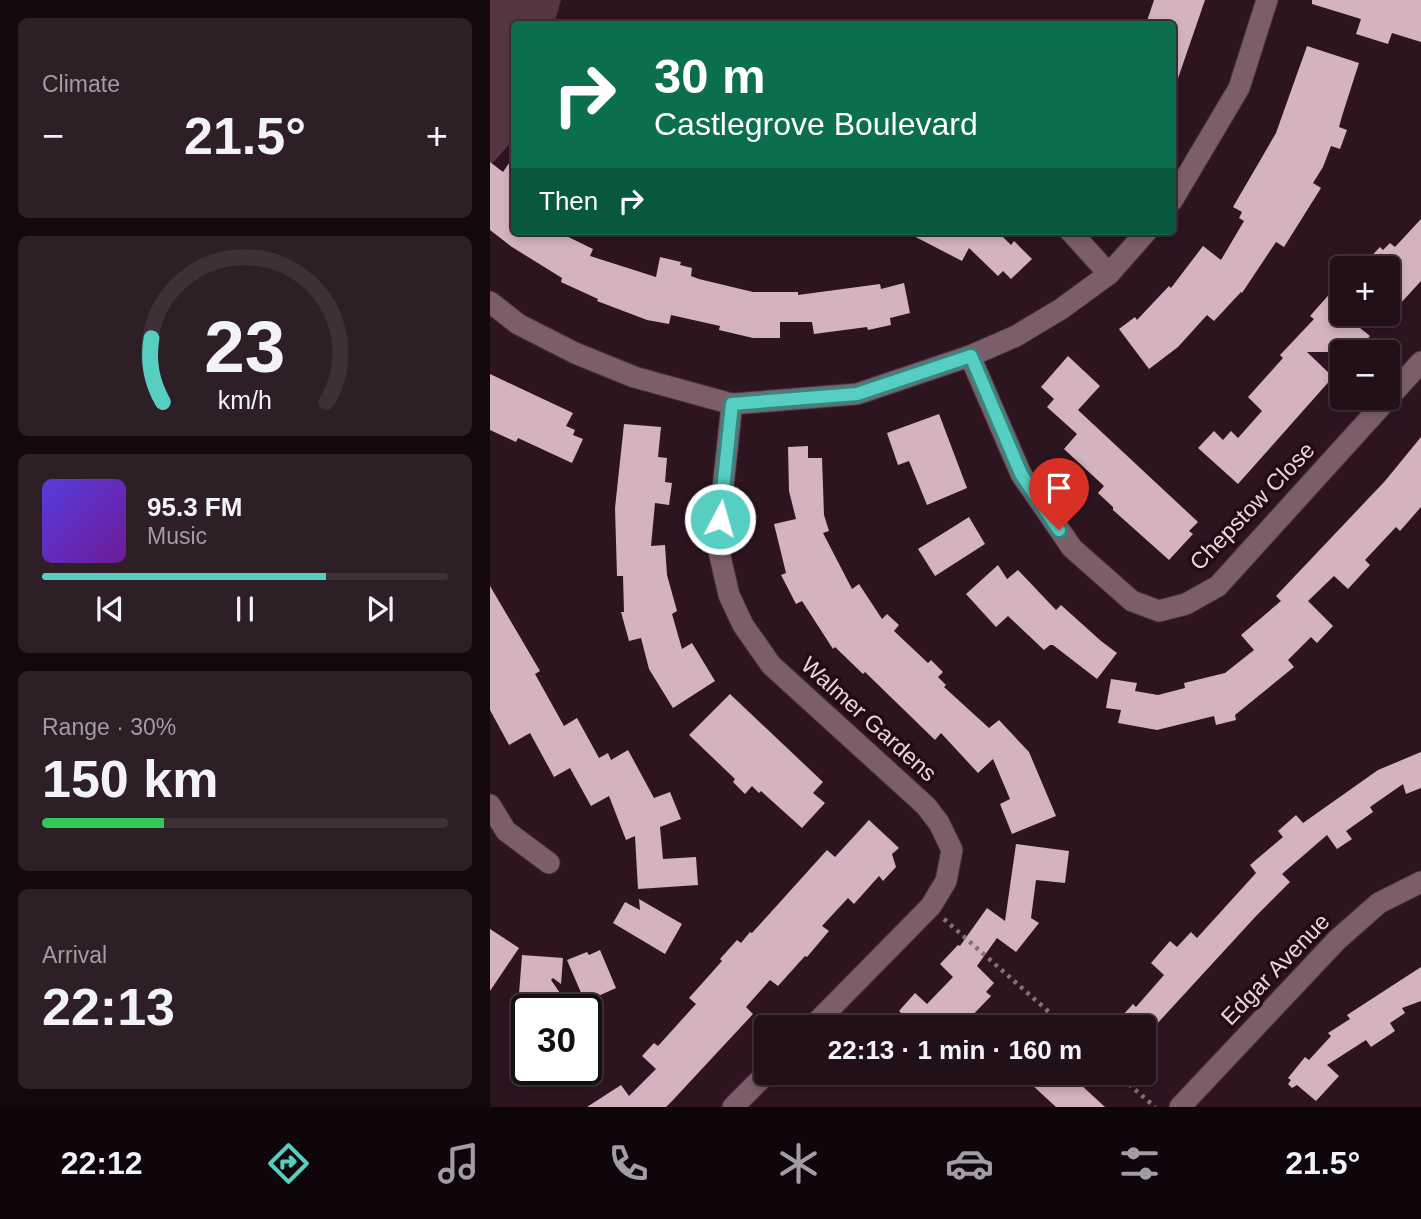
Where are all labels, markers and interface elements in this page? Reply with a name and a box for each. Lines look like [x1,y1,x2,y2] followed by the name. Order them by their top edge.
[539,49,630,140] icon: right
[654,49,766,103] text: 30 m
[42,71,120,97] text: Climate
[654,106,978,142] text: Castlegrove Boulevard
[184,107,306,165] text: 21.5°
[42,115,64,157] text: −
[426,115,448,157] text: +
[612,182,650,220] icon: right
[539,186,598,216] text: Then
[1330,256,1400,410] map controls
[1330,256,1400,326] button: +
[205,306,285,387] text: 23
[1330,340,1400,410] button: −
[218,385,272,413] text: km/h
[1184,437,1320,575] street label: Chepstow Close
[1029,458,1089,530] pin
[1040,469,1078,507] icon: arrive
[683,482,757,556] position arrow
[147,492,242,522] text: 95.3 FM
[147,523,207,549] text: Music
[91,590,129,628] icon: previous
[226,590,264,628] icon: pause
[361,590,399,628] icon: next
[796,651,942,787] street label: Walmer Gardens
[42,714,176,740] text: Range · 30%
[42,750,218,808] text: 150 km
[1216,908,1334,1030] street label: Edgar Avenue
[42,942,107,968] text: Arrival
[42,978,175,1036] text: 22:13
[511,994,602,1085] speed limit sign: 30
[828,1035,1082,1065] text: 22:13 · 1 min · 160 m
[264,1139,313,1188] icon: directions
[434,1139,483,1188] icon: music
[604,1139,653,1188] icon: phone
[774,1139,823,1188] icon: climate
[945,1139,994,1188] icon: car
[1115,1139,1164,1188] icon: filters
[61,1145,142,1181] text: 22:12
[1285,1145,1360,1181] text: 21.5°

